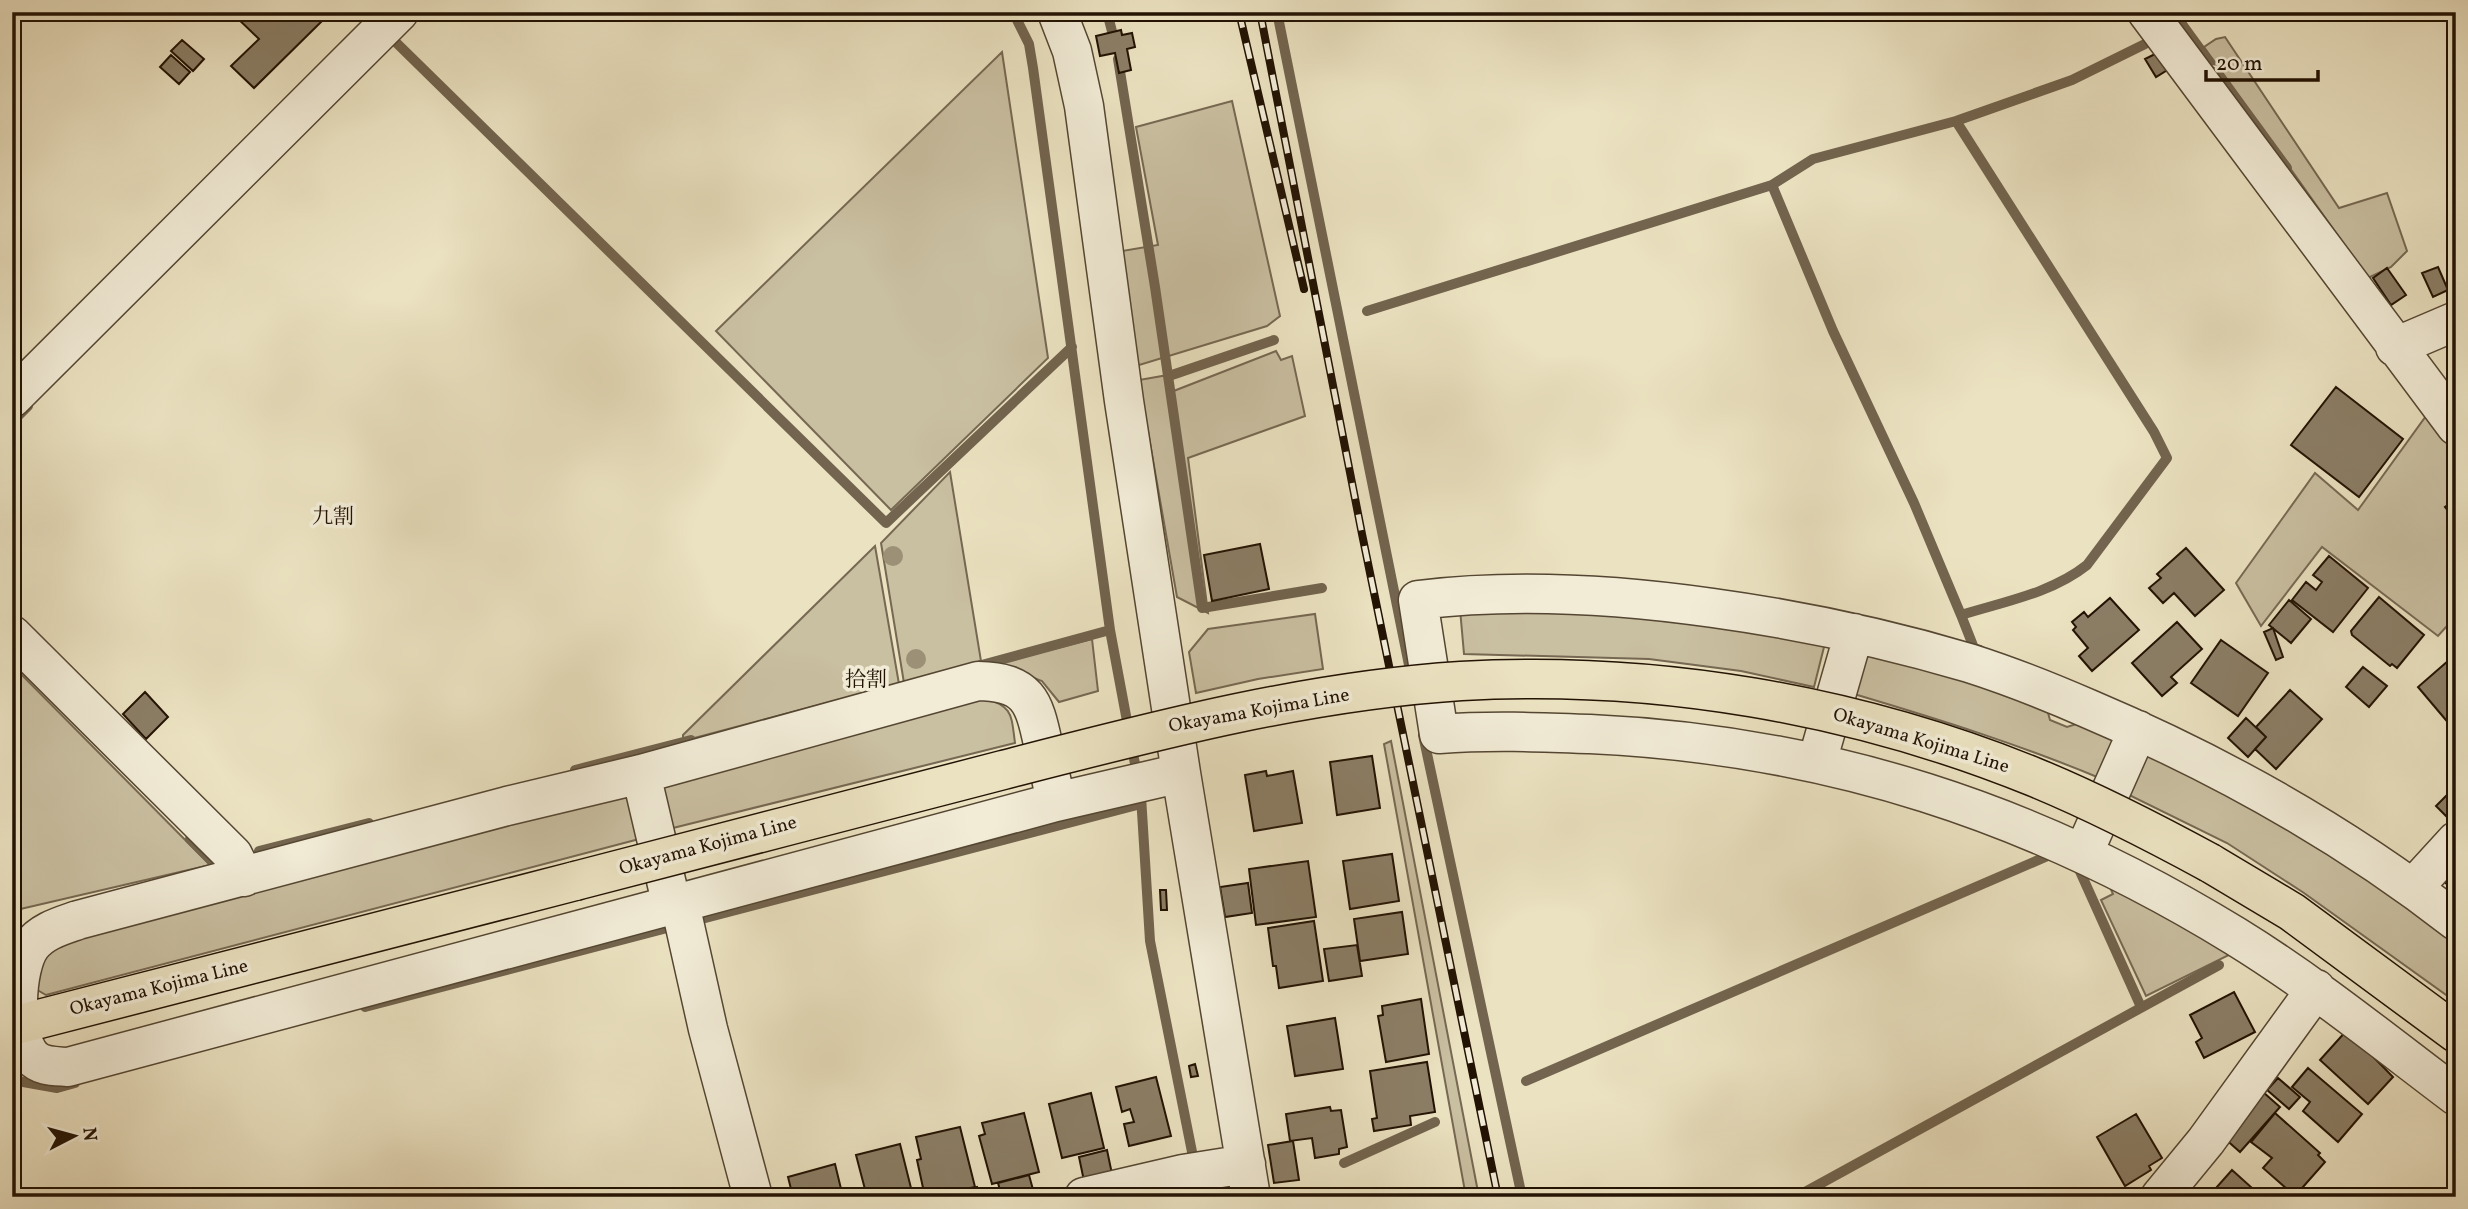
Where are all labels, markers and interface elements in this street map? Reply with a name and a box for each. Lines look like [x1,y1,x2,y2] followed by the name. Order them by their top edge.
[2206,38,2318,82] scale bar
[2216,50,2262,79] text: 20 m
[312,503,354,532] district label: 九割
[845,666,887,695] district label: 拾割
[1167,682,1351,740] street label: Okayama Kojima Line
[1830,702,2012,780] street label: Okayama Kojima Line
[616,810,800,882] street label: Okayama Kojima Line
[67,953,251,1023] street label: Okayama Kojima Line
[38,1100,108,1170] north arrow
[75,1126,103,1143] text: N

